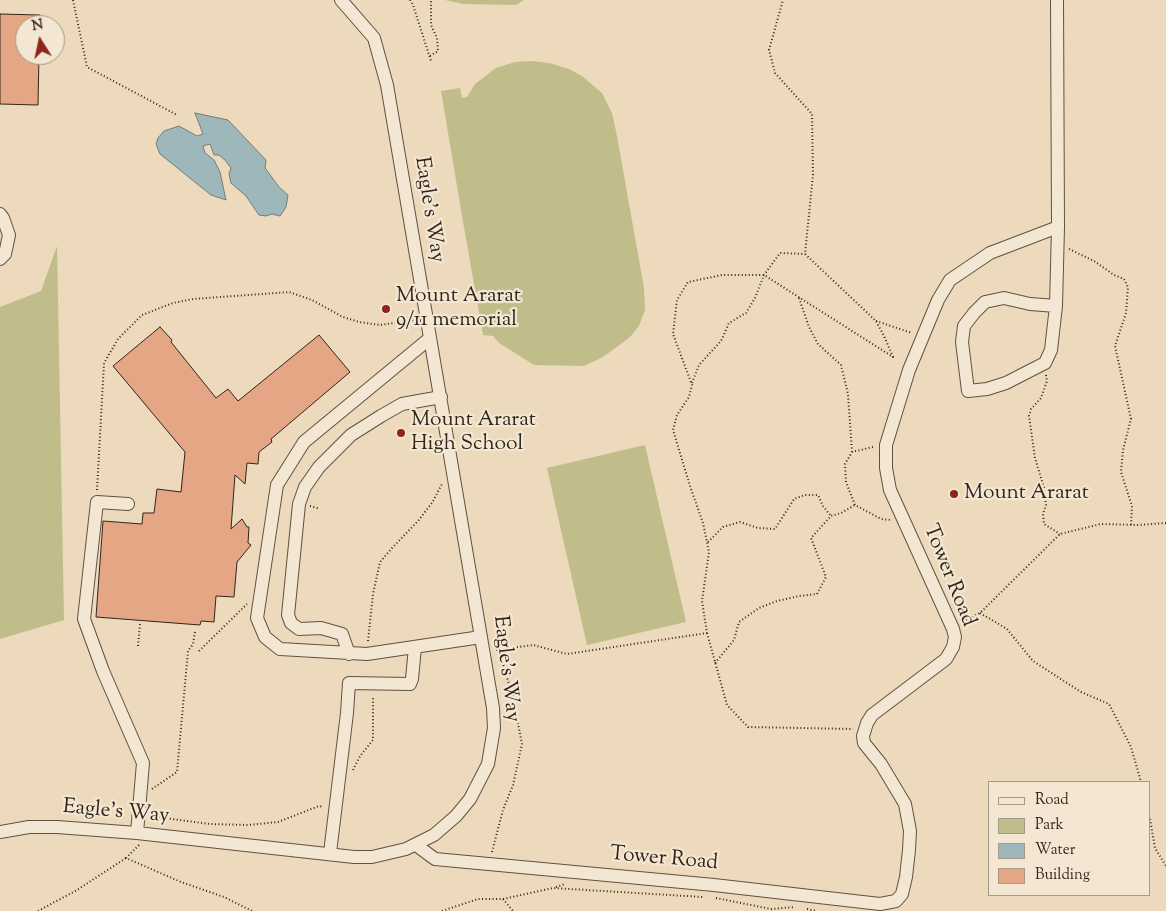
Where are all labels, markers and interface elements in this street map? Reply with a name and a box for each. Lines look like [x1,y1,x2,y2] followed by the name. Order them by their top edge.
[15,15,65,65] north arrow
[30,15,45,37] text: N
[407,155,449,265] street label: Eagle's Way
[396,284,521,334] place label: Mount Ararat 9/11 memorial
[380,303,392,315] marker: Mount Ararat 9/11 memorial
[411,408,536,458] place label: Mount Ararat High School
[395,427,407,439] marker: Mount Ararat High School
[964,481,1089,507] place label: Mount Ararat
[948,488,960,500] marker: Mount Ararat
[916,521,980,631] street label: Tower Road
[486,614,524,724] street label: Eagle's Way
[988,781,1151,896] legend
[1035,790,1069,811] text: Road
[62,796,170,830] street label: Eagle's Way
[1035,815,1064,836] text: Park
[1035,840,1075,861] text: Water
[609,843,719,877] street label: Tower Road
[1035,865,1090,886] text: Building

